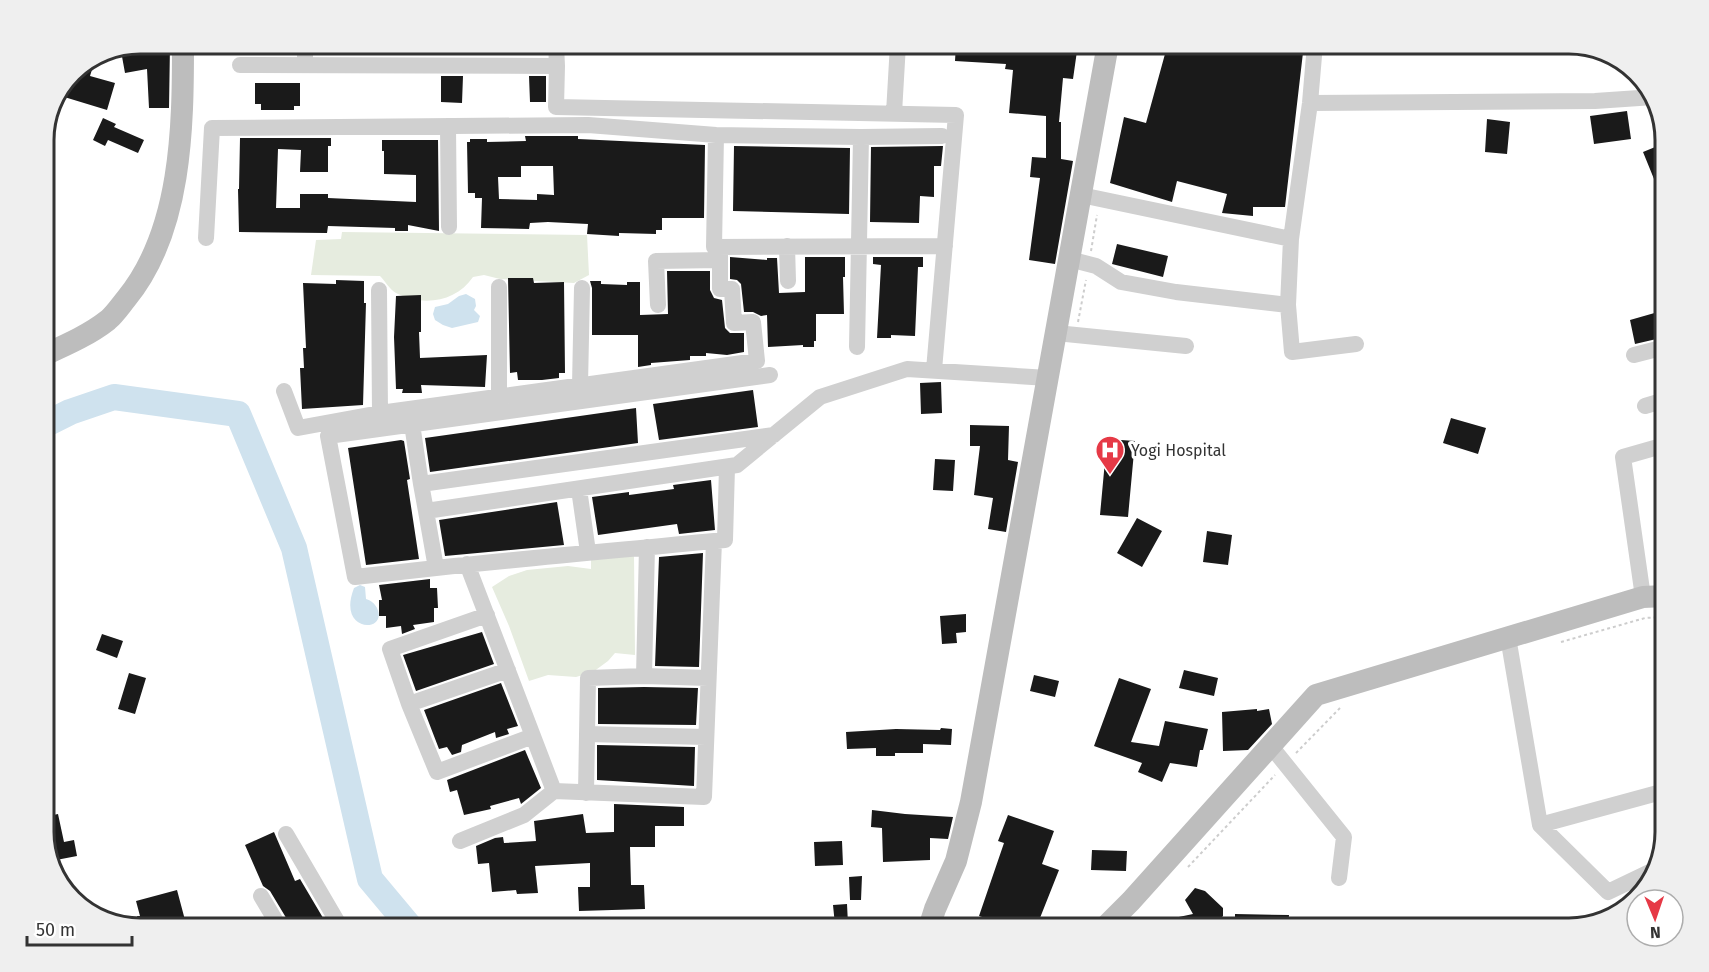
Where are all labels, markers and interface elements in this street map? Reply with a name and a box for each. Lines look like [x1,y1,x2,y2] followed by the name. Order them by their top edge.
[1094,434,1126,476] hospital icon: Yogi Hospital
[1131,441,1226,460] place label: Yogi Hospital
[1625,888,1685,948] north arrow
[27,909,132,947] scale bar
[36,919,75,941] text: 50 m
[1650,923,1661,942] text: N

